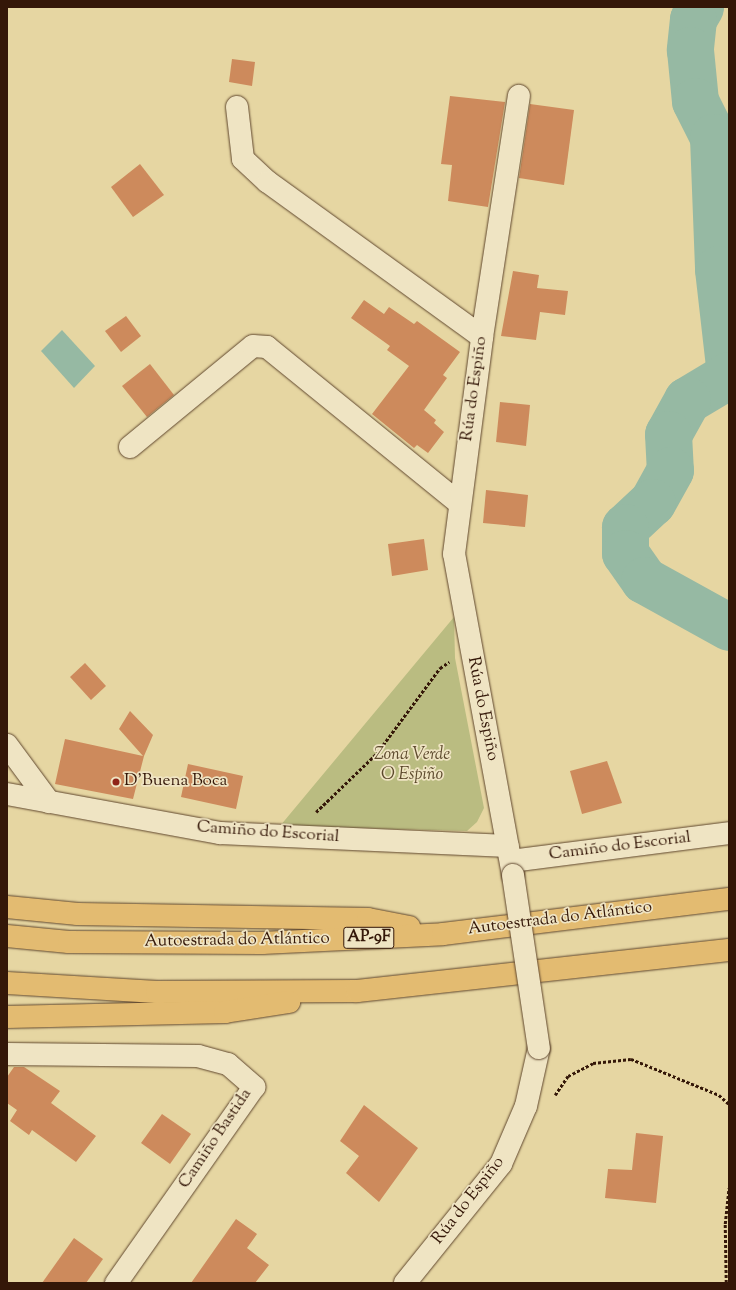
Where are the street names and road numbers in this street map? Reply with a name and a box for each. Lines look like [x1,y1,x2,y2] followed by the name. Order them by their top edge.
[458,335,492,443] street label: Rúa do Espiño
[462,655,502,763] street label: Rúa do Espiño
[196,818,340,848] street label: Camiño do Escorial
[548,828,692,866] street label: Camiño do Escorial
[467,898,653,940] street label: Autoestrada do Atlántico
[343,924,395,952] road number: AP-9F
[144,929,330,953] street label: Autoestrada do Atlántico
[175,1085,257,1193] street label: Camiño Bastida
[428,1153,510,1249] street label: Rúa do Espiño

